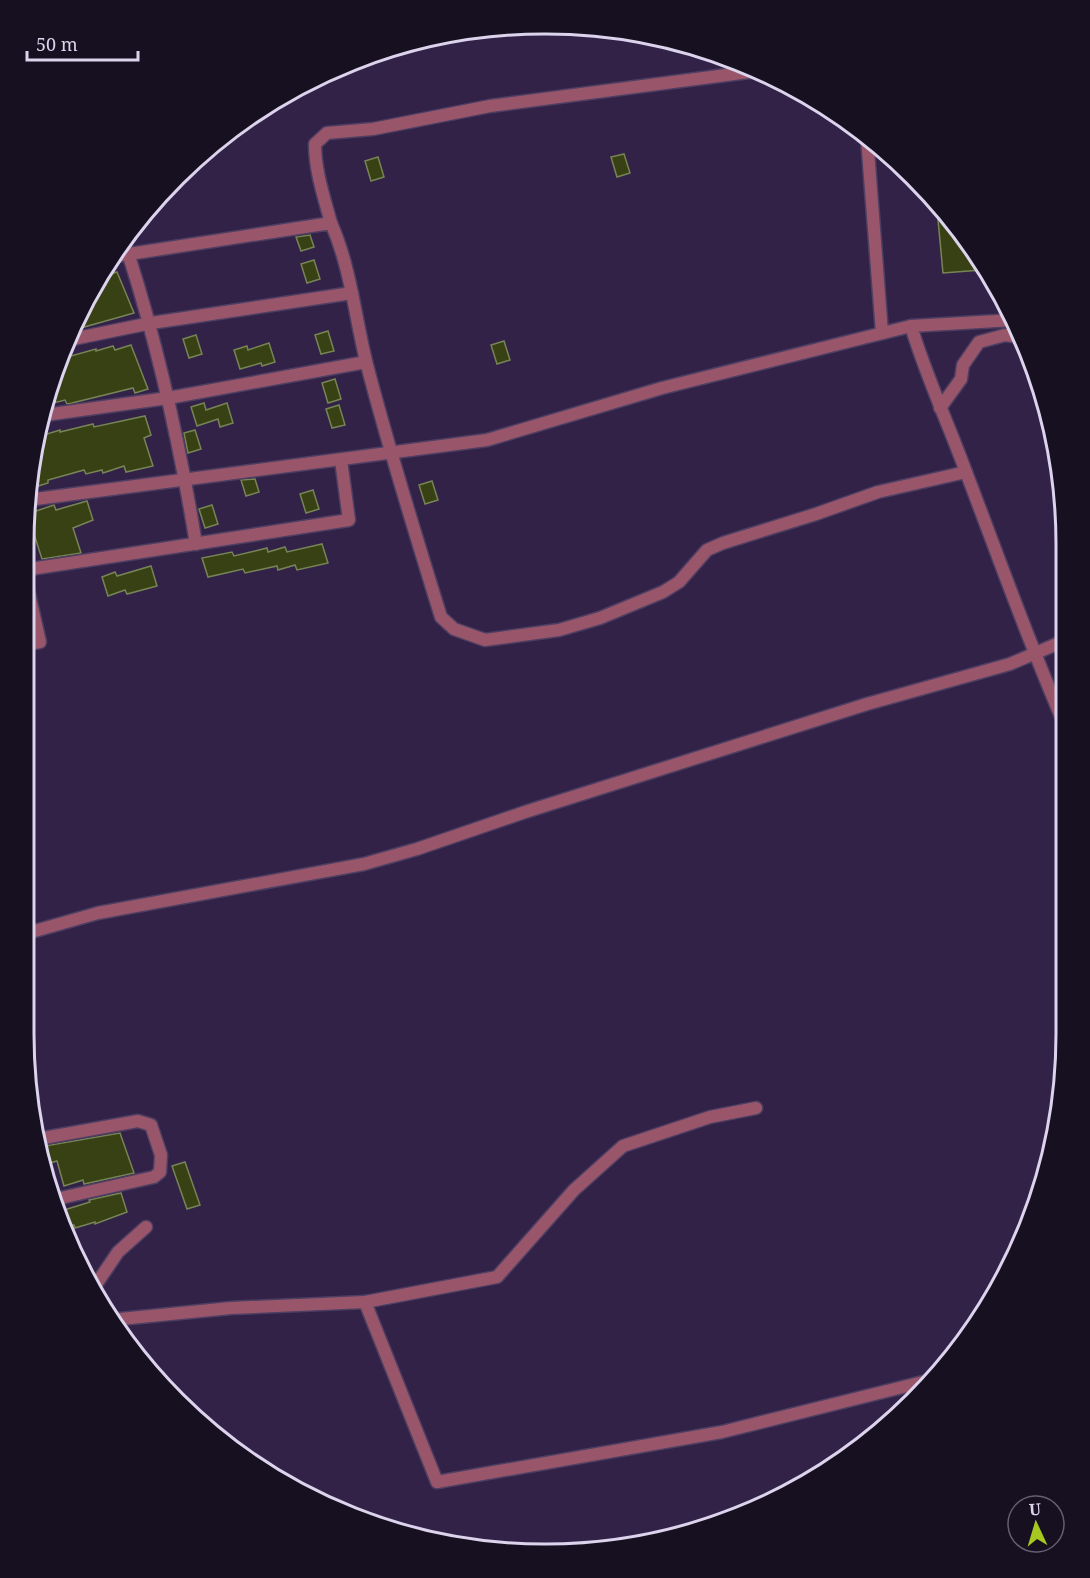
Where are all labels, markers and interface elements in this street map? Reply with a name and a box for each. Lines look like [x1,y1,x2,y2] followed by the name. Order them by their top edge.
[27,24,138,62] scale bar
[36,32,78,56] text: 50 m
[1006,1494,1066,1554] north arrow
[1028,1498,1042,1520] text: U

